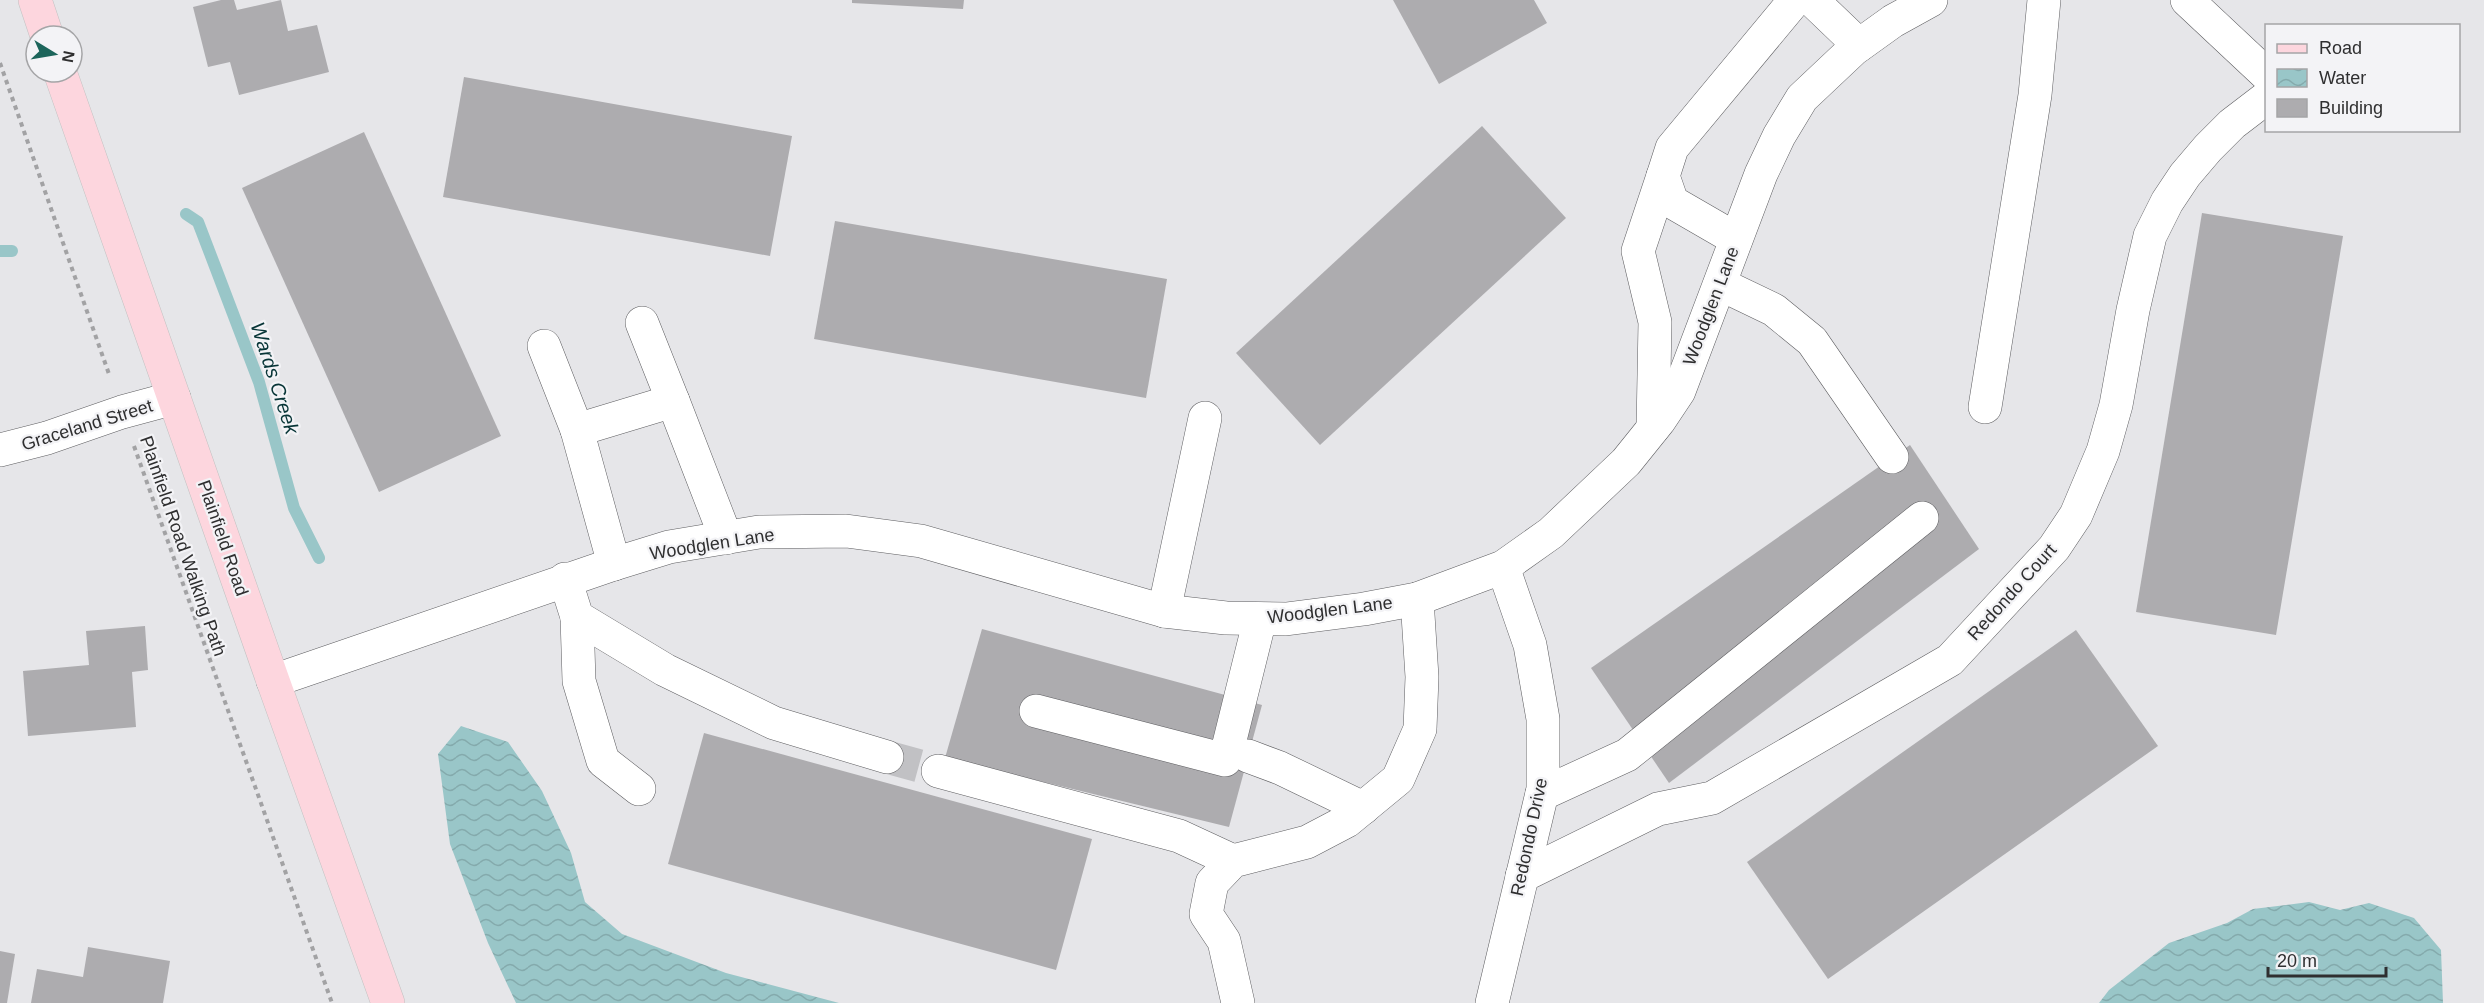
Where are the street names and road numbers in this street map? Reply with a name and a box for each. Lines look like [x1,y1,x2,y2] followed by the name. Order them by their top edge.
[1679,244,1743,368] street label: Woodglen Lane
[19,396,155,454] street label: Graceland Street
[136,433,230,659] street label: Plainfield Road Walking Path
[194,478,252,598] street label: Plainfield Road
[648,524,776,564] street label: Woodglen Lane
[1964,540,2060,644] street label: Redondo Court
[1266,592,1394,628] street label: Woodglen Lane
[1507,776,1551,898] street label: Redondo Drive

